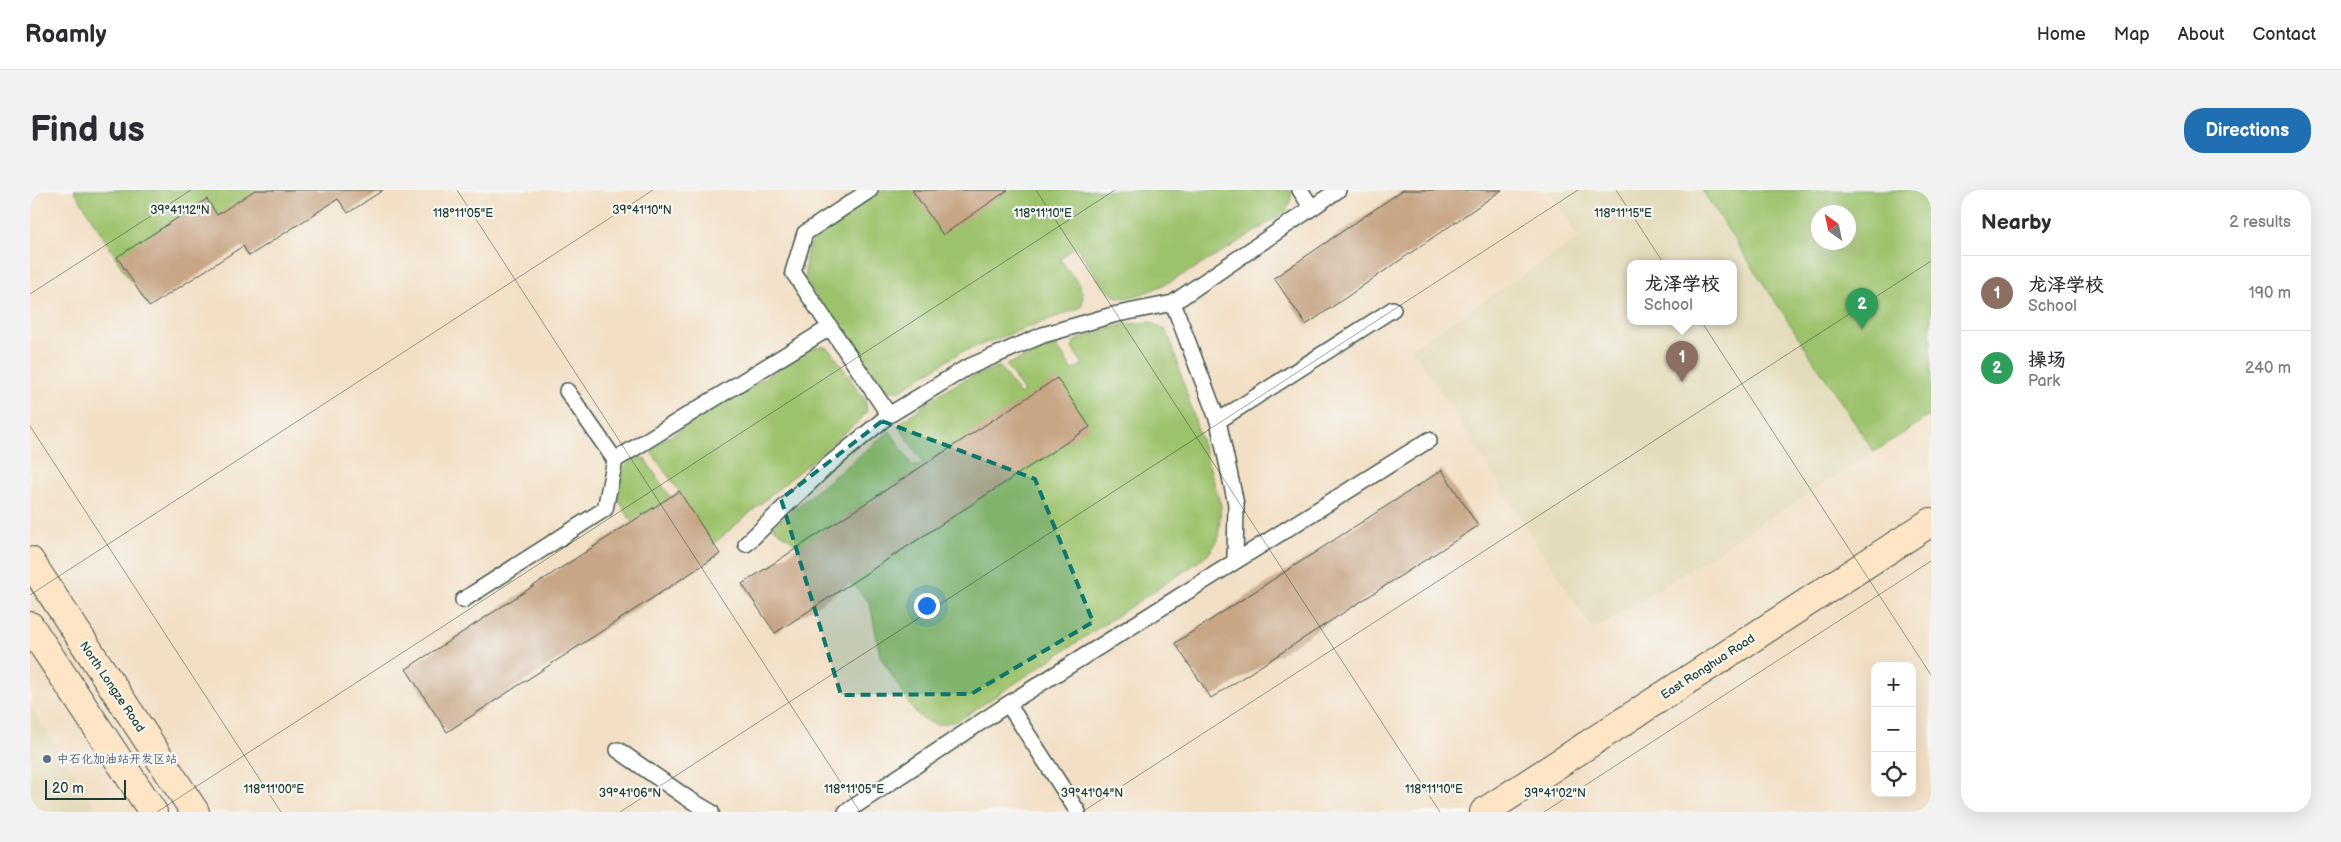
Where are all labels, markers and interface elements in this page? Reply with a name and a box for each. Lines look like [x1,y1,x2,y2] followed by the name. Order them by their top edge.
[25,20,106,49] text: Roamly
[2037,24,2086,45] text: Home
[2114,24,2150,45] text: Map
[2178,24,2225,45] text: About
[2253,24,2316,45] text: Contact
[2184,108,2311,153] button: Directions
[30,109,145,152] text: Find us
[150,203,210,218] text: 39°41'12"N
[612,203,672,218] text: 39°41'10"N
[1811,205,1856,250] north arrow
[433,206,493,221] text: 118°11'05"E
[1014,206,1072,221] text: 118°11'10"E
[1594,206,1652,221] text: 118°11'15"E
[1981,210,2051,235] text: Nearby
[2229,213,2291,232] text: 2 results
[1627,260,1737,325] popup
[1644,273,1720,296] text: 龙泽学校
[2028,274,2104,297] text: 龙泽学校
[1994,284,2000,303] text: 1
[2249,284,2291,303] text: 190 m
[1846,288,1878,329] pin: 2
[1644,296,1693,315] text: School
[2028,297,2077,316] text: School
[1666,341,1698,382] pin: 1
[2028,349,2066,372] text: 操场
[1992,359,2002,378] text: 2
[2245,359,2291,378] text: 240 m
[2028,372,2060,391] text: Park
[914,593,940,619] your location
[1658,631,1758,703] street label: East Ronghua Road
[76,639,148,735] street label: North Longze Road
[1871,662,1916,797] map controls
[1871,662,1916,707] button: +
[1871,707,1916,752] button: −
[57,752,177,767] place label: 中石化加油站开发区站
[1871,752,1916,797] button: locate
[41,753,53,765] marker: 中石化加油站开发区站
[45,777,126,800] scale bar
[52,780,84,797] text: 20 m
[244,782,304,797] text: 118°11'00"E
[824,782,884,797] text: 118°11'05"E
[1405,782,1463,797] text: 118°11'10"E
[599,786,661,801] text: 39°41'06"N
[1061,786,1123,801] text: 39°41'04"N
[1524,786,1586,801] text: 39°41'02"N

